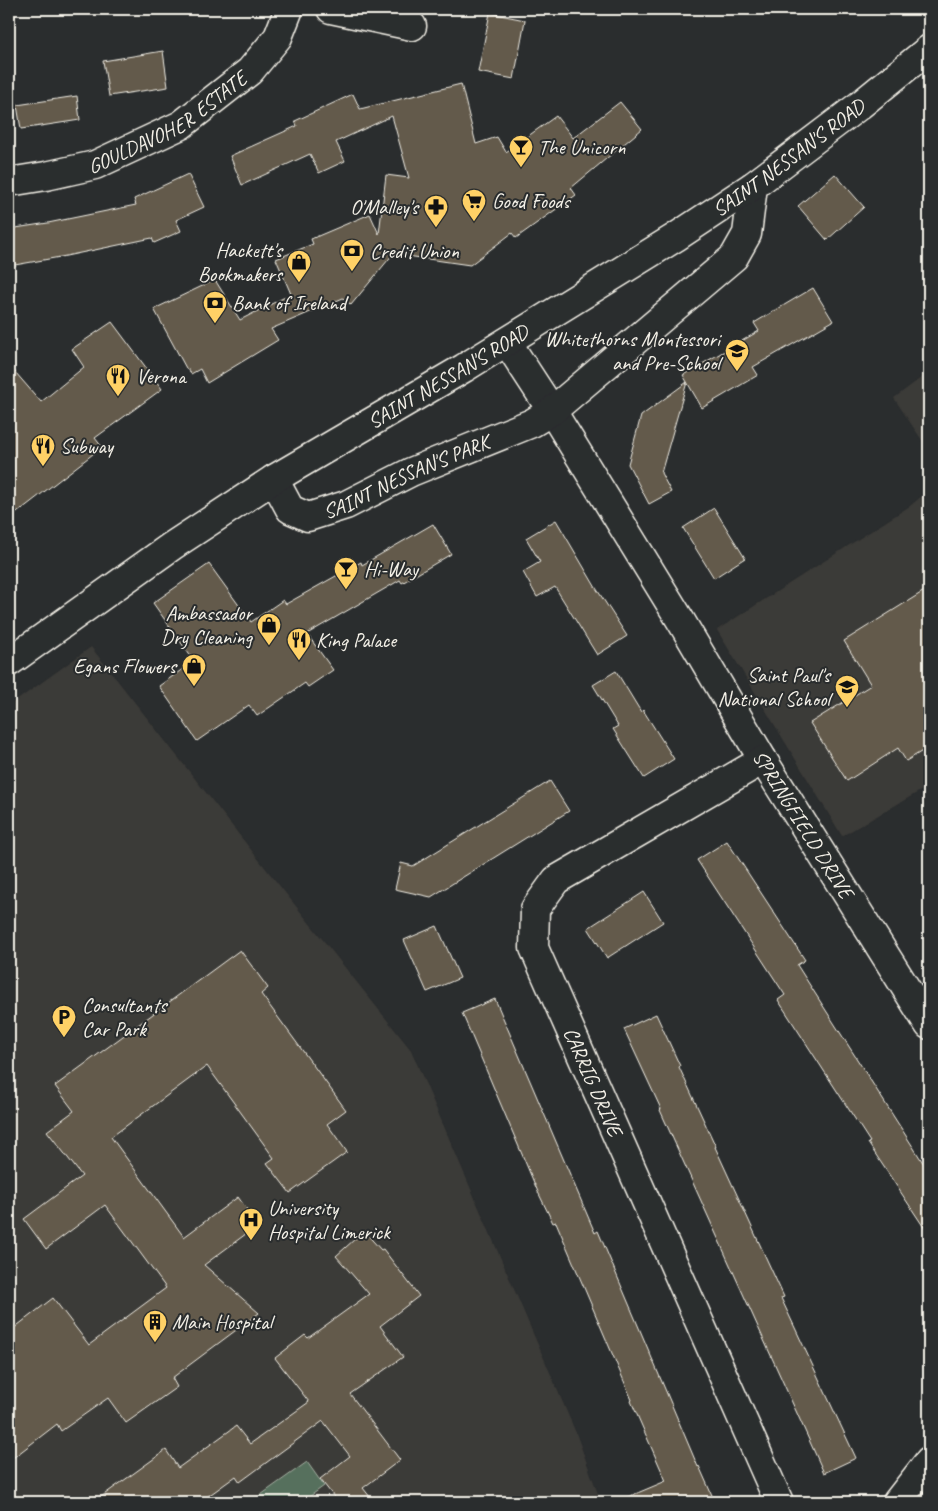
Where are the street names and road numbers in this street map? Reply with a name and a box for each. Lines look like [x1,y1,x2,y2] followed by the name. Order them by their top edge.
[86,64,254,179] street label: GOULDAVOHER ESTATE
[707,92,871,222] street label: SAINT NESSAN'S ROAD
[363,318,535,434] street label: SAINT NESSAN'S ROAD
[320,427,497,524] street label: SAINT NESSAN'S PARK
[747,745,861,905] street label: SPRINGFIELD DRIVE
[558,1023,630,1142] street label: CARRIG DRIVE

